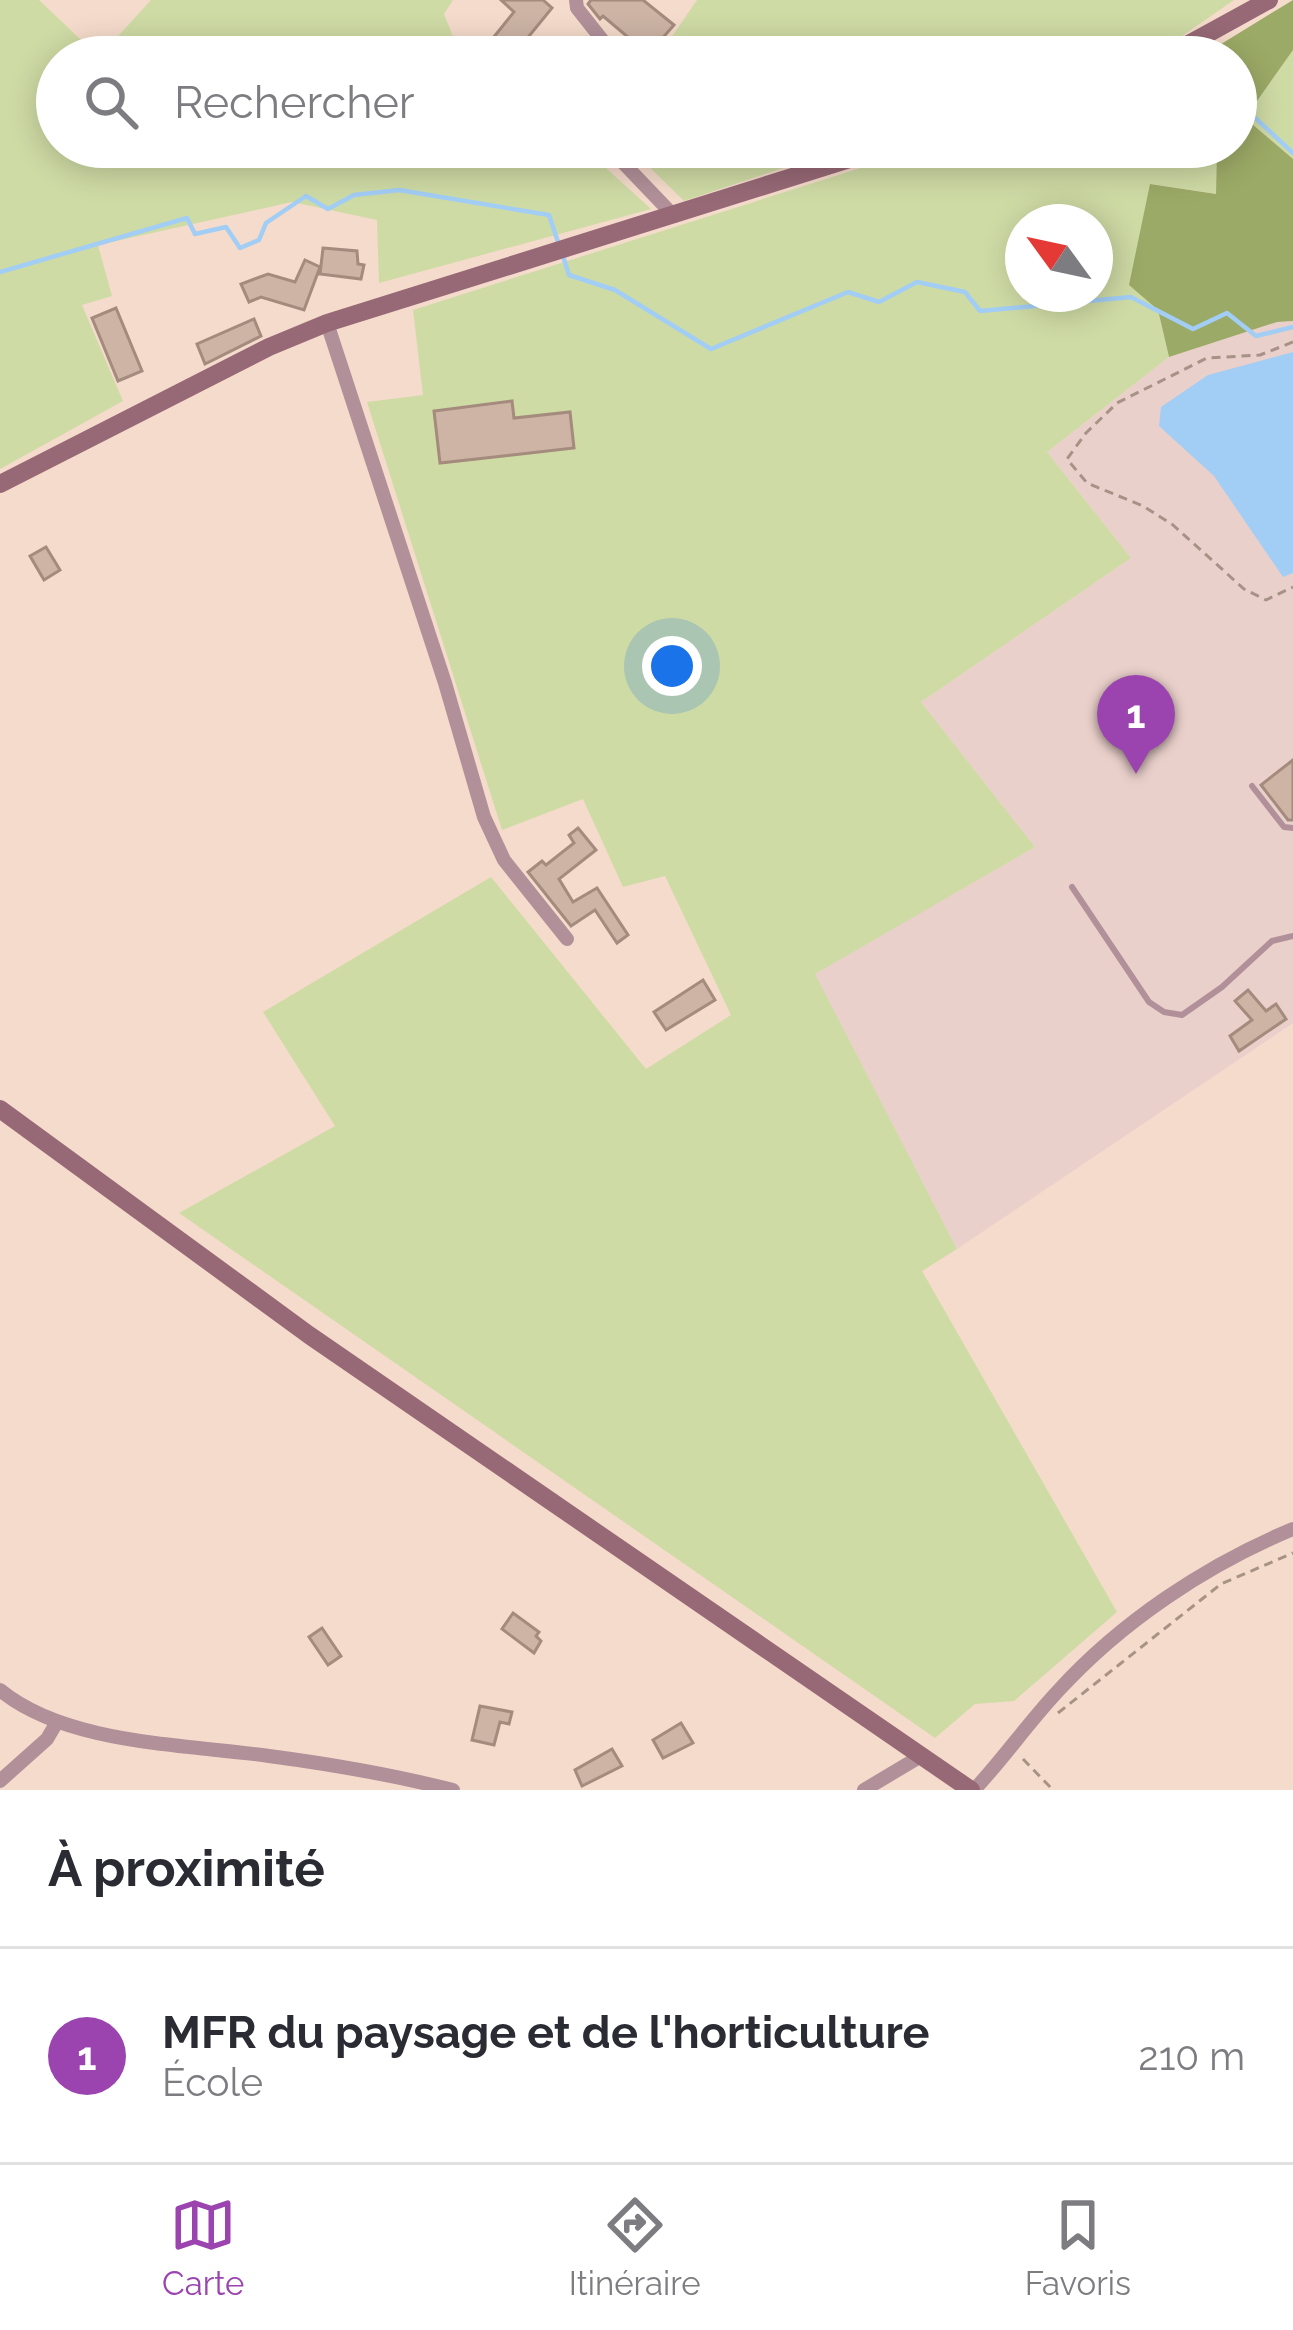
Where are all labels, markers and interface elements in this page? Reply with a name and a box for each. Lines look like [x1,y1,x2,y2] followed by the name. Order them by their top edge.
[36,36,1257,168] search box
[78,69,144,135] icon: search
[174,76,415,129] text: Rechercher
[1005,204,1113,312] north arrow
[642,636,702,696] your location
[1097,675,1175,774] pin: 1
[48,1838,325,1898] text: À proximité
[162,2006,930,2059] text: MFR du paysage et de l'horticulture
[77,2033,97,2079] text: 1
[1138,2033,1245,2079] text: 210 m
[162,2059,263,2105] text: École
[162,2192,244,2303] tab: Carte
[569,2192,701,2303] tab: Itinéraire
[1025,2192,1131,2303] tab: Favoris

